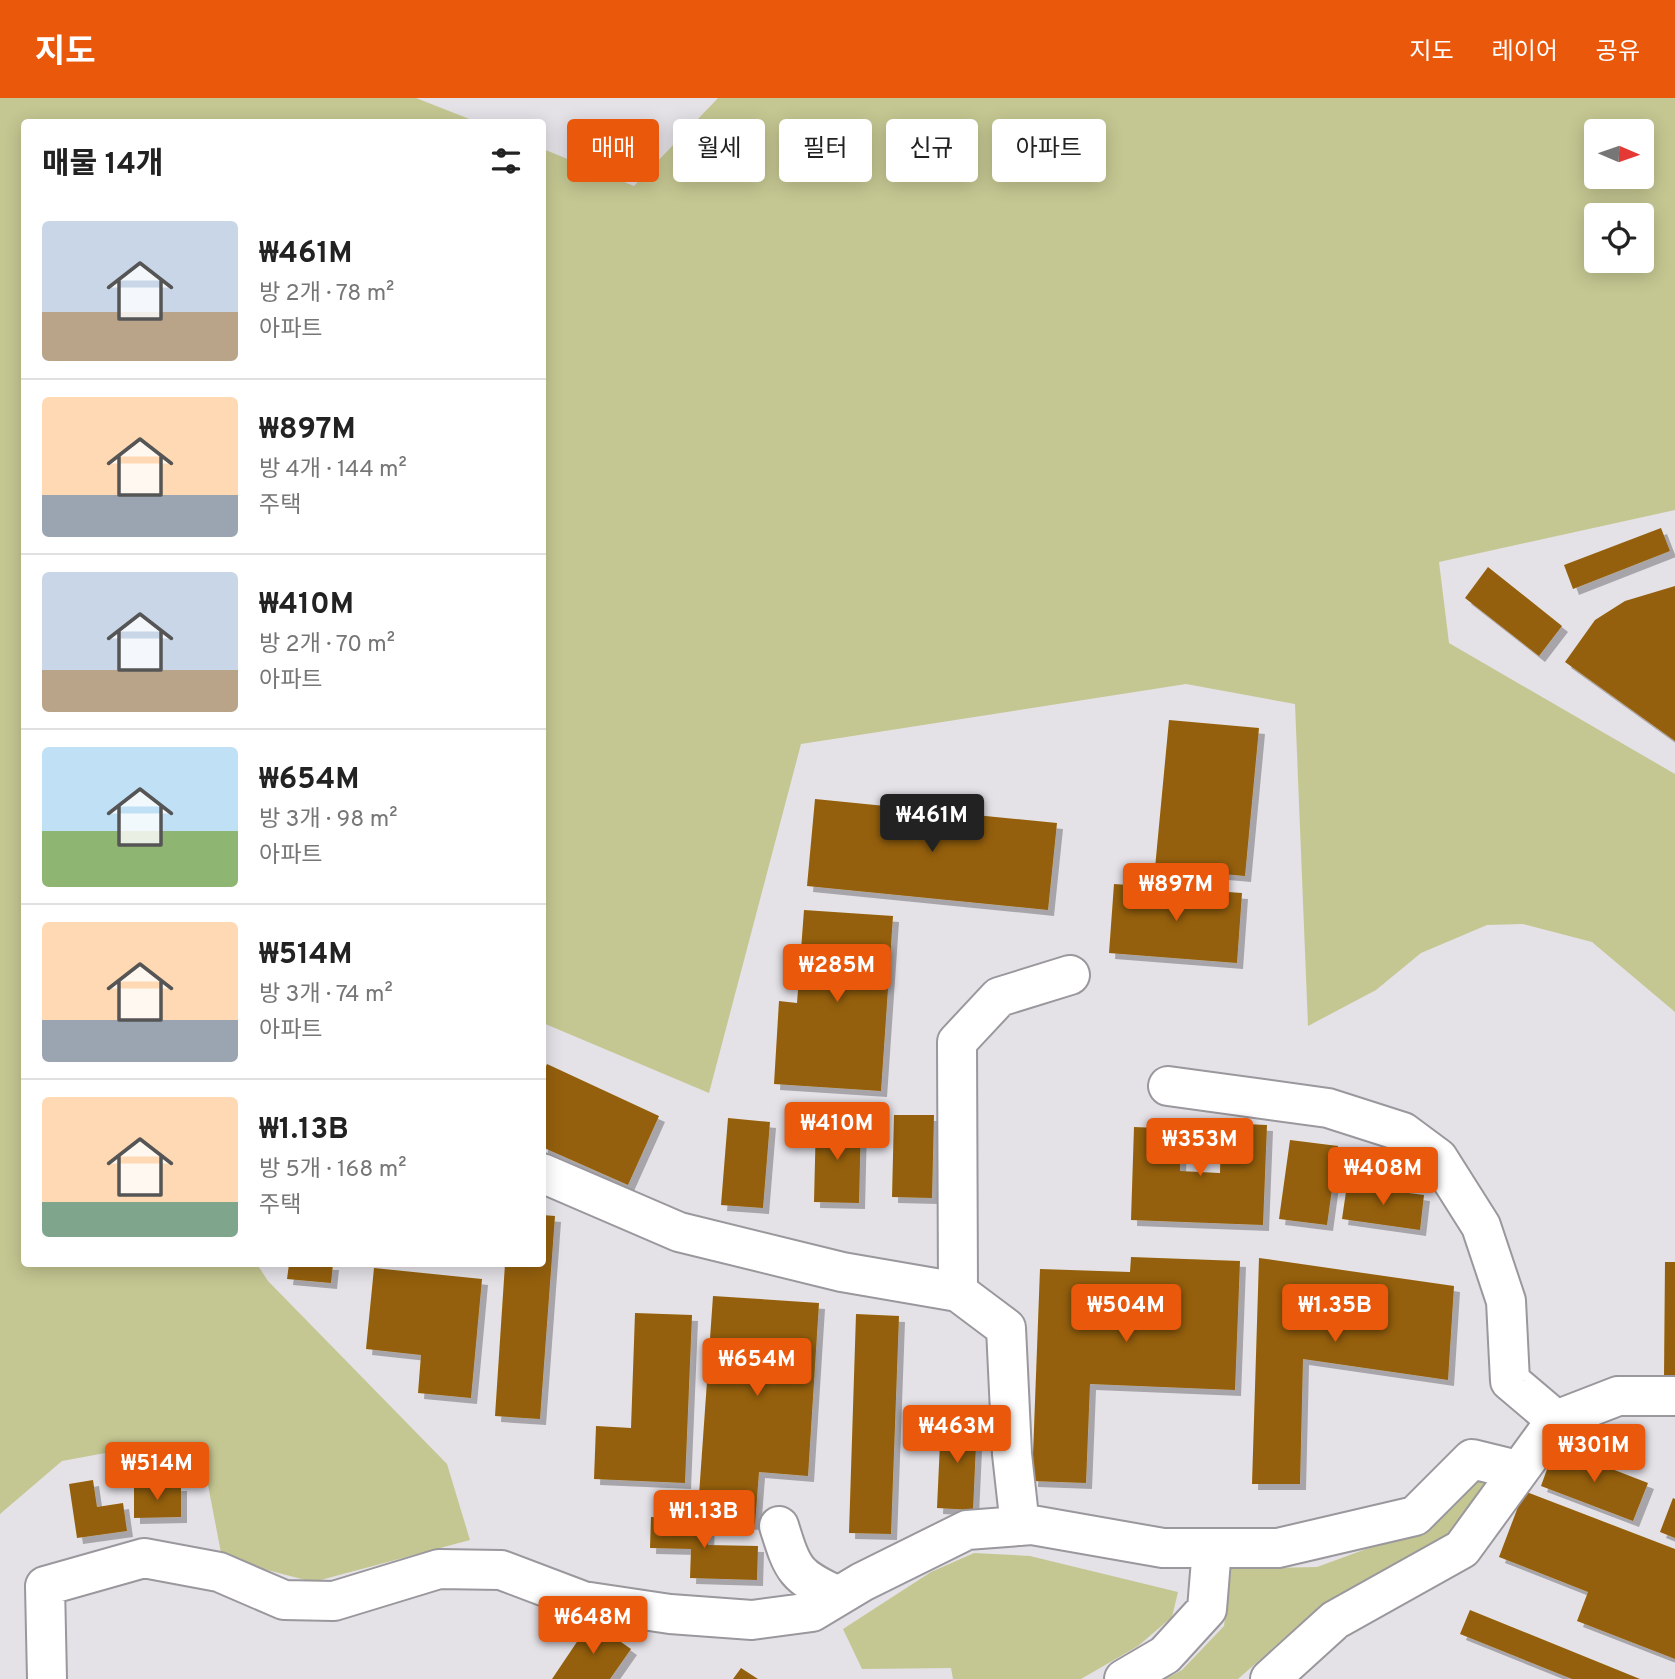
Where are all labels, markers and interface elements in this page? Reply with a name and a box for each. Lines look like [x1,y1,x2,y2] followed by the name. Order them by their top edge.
[35,33,96,75] text: 지도
[1409,38,1454,68] text: 지도
[1492,38,1558,68] text: 레이어
[1596,38,1640,68] text: 공유
[567,119,659,182] chip: 매매
[673,119,765,182] chip: 월세
[779,119,872,182] chip: 필터
[886,119,978,182] chip: 신규
[992,119,1106,182] chip: 아파트
[1584,119,1654,189] north arrow
[1584,119,1654,273] map controls
[487,142,525,180] icon: filters
[42,147,164,184] text: 매물 14개
[1584,203,1654,273] button: locate
[259,236,353,273] text: ₩461M
[98,249,182,333] icon: home
[259,280,394,309] text: 방 2개 · 78 m²
[259,316,322,345] text: 아파트
[259,412,356,449] text: ₩897M
[98,425,182,509] icon: home
[259,456,407,485] text: 방 4개 · 144 m²
[259,492,301,521] text: 주택
[259,587,354,624] text: ₩410M
[98,600,182,684] icon: home
[259,631,395,660] text: 방 2개 · 70 m²
[259,667,322,696] text: 아파트
[259,762,360,799] text: ₩654M
[98,775,182,859] icon: home
[883,794,981,854] pin: ₩461M
[896,802,968,831] text: ₩461M
[259,806,398,835] text: 방 3개 · 98 m²
[259,842,322,871] text: 아파트
[1127,864,1225,923] pin: ₩897M
[1139,871,1213,900] text: ₩897M
[259,937,353,974] text: ₩514M
[788,944,886,1004] pin: ₩285M
[98,950,182,1034] icon: home
[799,952,875,981] text: ₩285M
[259,981,393,1010] text: 방 3개 · 74 m²
[259,1017,322,1046] text: 아파트
[788,1102,886,1162] pin: ₩410M
[801,1110,873,1139] text: ₩410M
[259,1112,349,1149] text: ₩1.13B
[1151,1118,1249,1178] pin: ₩353M
[98,1125,182,1209] icon: home
[1162,1126,1238,1155] text: ₩353M
[1334,1148,1432,1207] pin: ₩408M
[1344,1155,1422,1184] text: ₩408M
[259,1156,407,1185] text: 방 5개 · 168 m²
[259,1192,301,1221] text: 주택
[1077,1284,1175,1344] pin: ₩504M
[1278,1284,1392,1344] pin: ₩1.35B
[1087,1292,1165,1321] text: ₩504M
[1298,1292,1372,1321] text: ₩1.35B
[708,1338,806,1398] pin: ₩654M
[718,1346,796,1375] text: ₩654M
[908,1406,1006,1465] pin: ₩463M
[919,1413,995,1442] text: ₩463M
[1545,1424,1643,1484] pin: ₩301M
[1558,1432,1630,1461] text: ₩301M
[108,1442,206,1502] pin: ₩514M
[121,1450,193,1479] text: ₩514M
[647,1490,761,1550] pin: ₩1.13B
[670,1498,738,1527] text: ₩1.13B
[544,1596,642,1656] pin: ₩648M
[554,1604,632,1633] text: ₩648M

